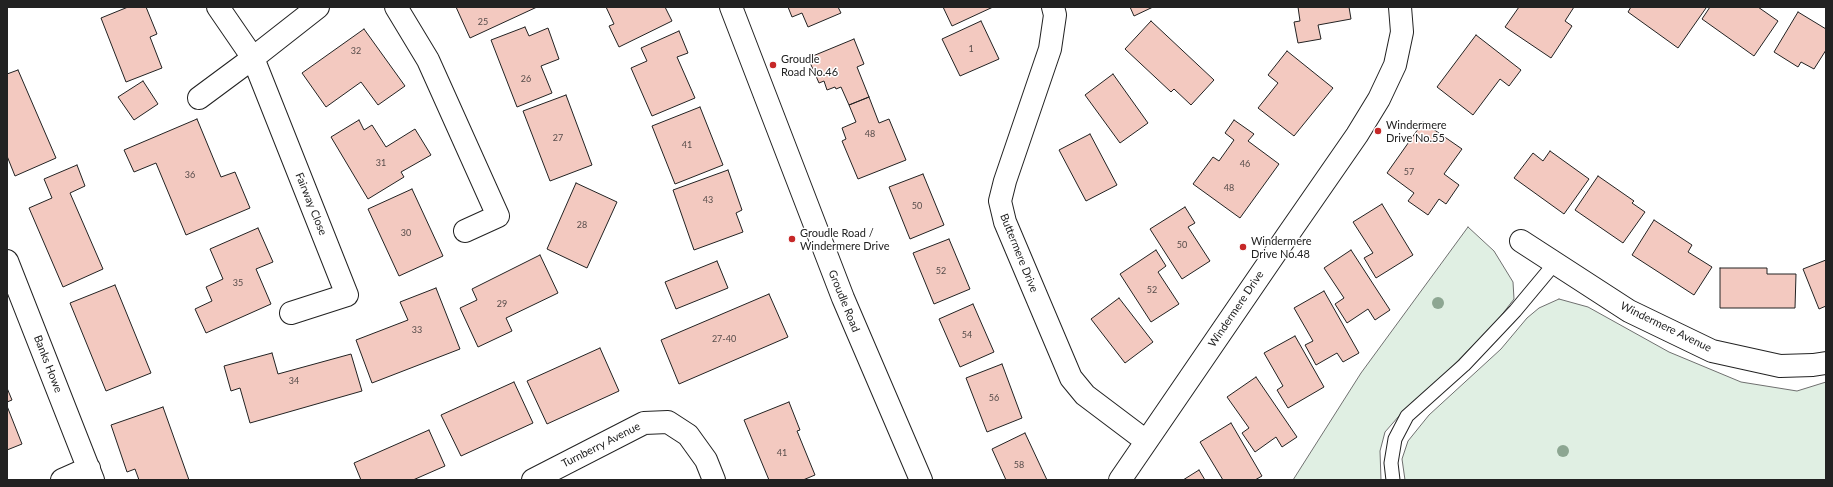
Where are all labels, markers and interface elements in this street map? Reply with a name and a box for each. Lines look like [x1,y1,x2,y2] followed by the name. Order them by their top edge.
[478,17,488,27] house number: 25
[968,44,974,54] house number: 1
[351,46,361,56] house number: 32
[781,52,838,78] place label: Groudle Road No.46
[768,60,778,70] marker: Groudle Road No.46
[521,74,531,84] house number: 26
[1386,118,1447,144] place label: Windermere Drive No.55
[1373,126,1383,136] marker: Windermere Drive No.55
[865,129,875,139] house number: 48
[553,133,563,143] house number: 27
[682,140,692,150] house number: 41
[376,158,386,168] house number: 31
[1240,159,1250,169] house number: 46
[1404,167,1414,177] house number: 57
[185,170,195,180] house number: 36
[292,171,330,237] street label: Fairway Close
[1224,183,1234,193] house number: 48
[703,195,713,205] house number: 43
[912,201,922,211] house number: 50
[997,212,1041,294] street label: Buttermere Drive
[577,220,587,230] house number: 28
[800,226,890,252] place label: Groudle Road / Windermere Drive
[401,228,411,238] house number: 30
[787,234,797,244] marker: Groudle Road / Windermere Drive
[1251,234,1312,260] place label: Windermere Drive No.48
[1177,240,1187,250] house number: 50
[1238,242,1248,252] marker: Windermere Drive No.48
[936,266,946,276] house number: 52
[826,268,862,334] street label: Groudle Road
[1205,268,1267,350] street label: Windermere Drive
[233,278,243,288] house number: 35
[1147,285,1157,295] house number: 52
[497,299,507,309] house number: 29
[1618,299,1714,355] street label: Windermere Avenue
[412,325,422,335] house number: 33
[962,330,972,340] house number: 54
[31,333,65,395] street label: Banks Howe
[712,334,736,344] house number: 27-40
[289,376,299,386] house number: 34
[989,393,999,403] house number: 56
[559,419,643,471] street label: Turnberry Avenue
[777,448,787,458] house number: 41
[1014,460,1024,470] house number: 58

